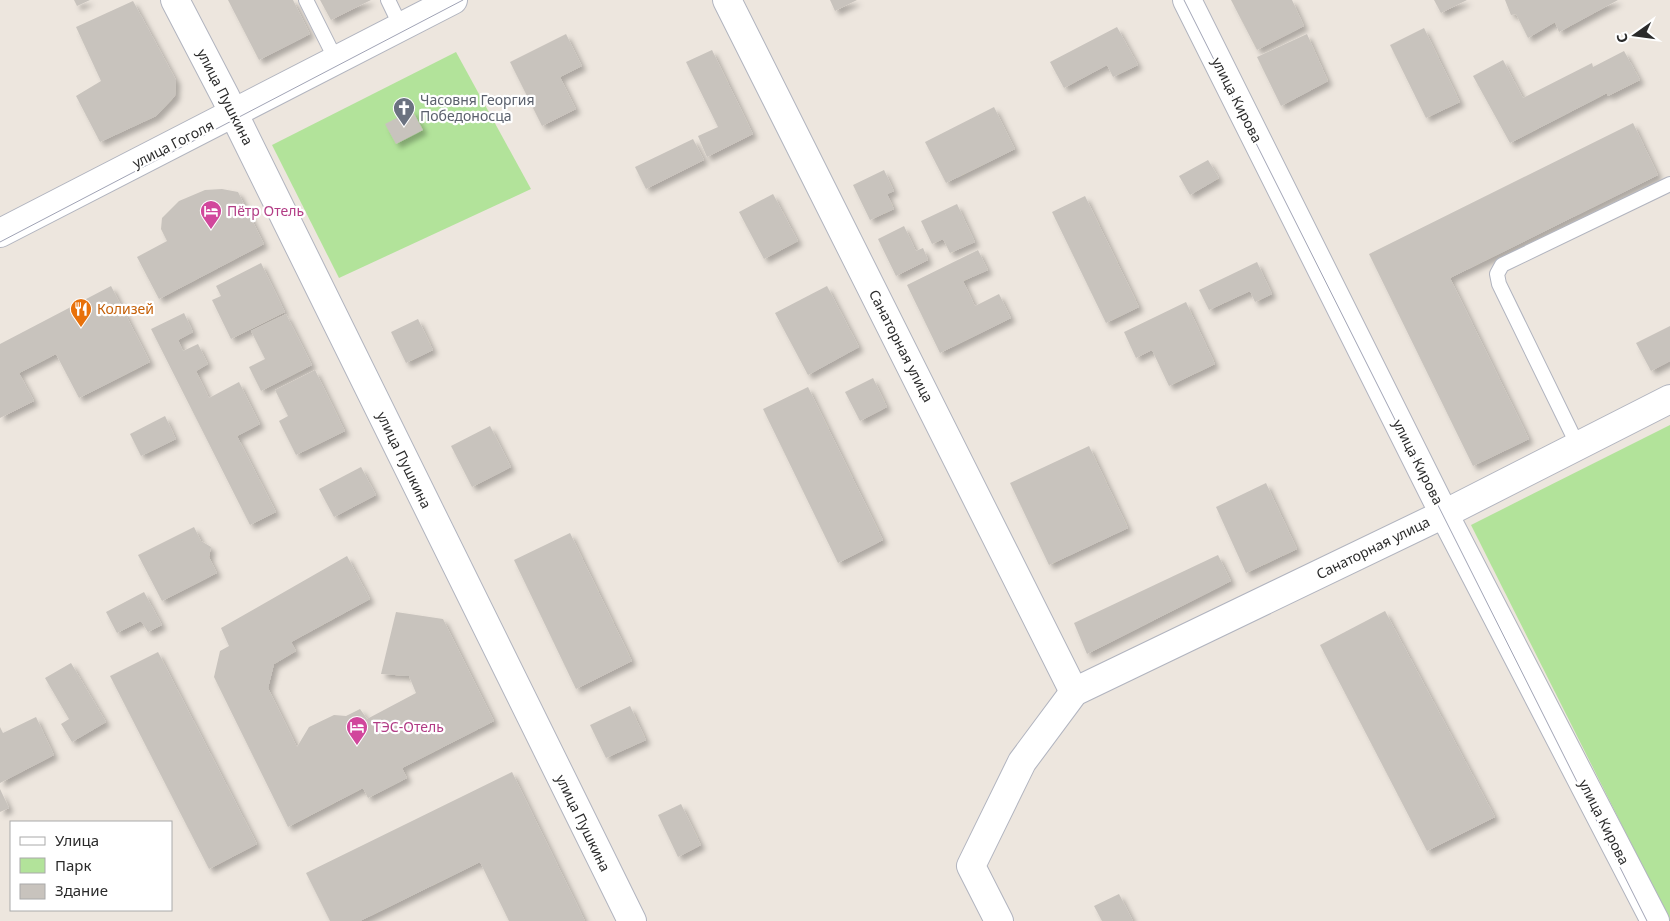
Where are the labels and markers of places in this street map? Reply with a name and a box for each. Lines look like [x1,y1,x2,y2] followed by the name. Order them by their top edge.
[420,90,535,125] place label: Часовня Георгия Победоносца
[392,96,416,127] church icon: Часовня Георгия Победоносца
[199,199,223,230] hotel icon: Пётр Отель
[227,201,304,220] place label: Пётр Отель
[69,297,93,328] restaurant icon: Колизей
[97,299,154,318] place label: Колизей
[345,715,369,746] hotel icon: ТЭС-Отель
[373,717,444,736] place label: ТЭС-Отель

